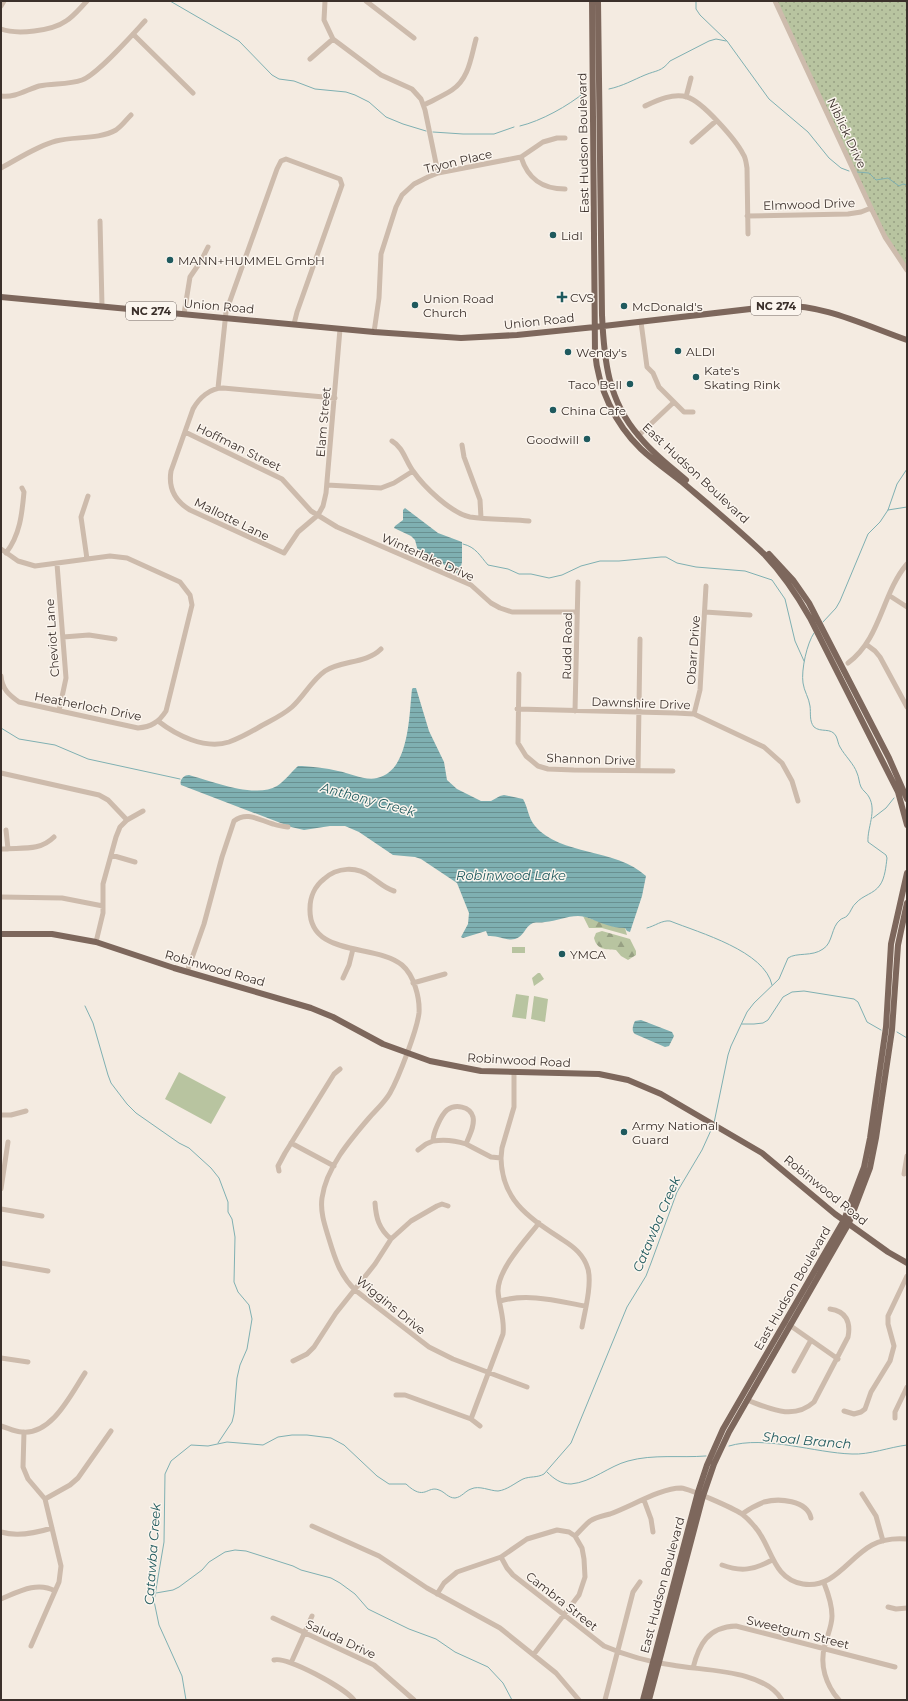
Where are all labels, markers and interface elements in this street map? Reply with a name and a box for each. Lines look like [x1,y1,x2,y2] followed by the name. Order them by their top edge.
[574,73,592,213] street label: East Hudson Boulevard
[824,95,870,171] street label: Niblick Drive
[423,146,493,176] street label: Tryon Place
[763,195,855,213] street label: Elmwood Drive
[561,228,583,243] place label: Lidl
[548,230,558,240] marker: Lidl
[178,253,325,268] place label: MANN+HUMMEL GmbH
[165,255,175,265] marker: MANN+HUMMEL GmbH
[570,290,594,305] place label: CVS
[423,291,494,320] place label: Union Road Church
[557,292,567,302] marker: CVS
[183,295,255,317] street label: Union Road
[751,297,801,315] road number: NC 274
[632,299,703,314] place label: McDonald's
[410,300,420,310] marker: Union Road Church
[619,301,629,311] marker: McDonald's
[126,302,176,320] road number: NC 274
[503,310,575,332] street label: Union Road
[686,344,715,359] place label: ALDI
[576,345,627,360] place label: Wendy's
[673,346,683,356] marker: ALDI
[563,347,573,357] marker: Wendy's
[704,363,781,392] place label: Kate's Skating Rink
[691,372,701,382] marker: Kate's Skating Rink
[568,377,622,392] place label: Taco Bell
[625,379,635,389] marker: Taco Bell
[312,386,334,458] street label: Elam Street
[561,403,626,418] place label: China Cafe
[548,405,558,415] marker: China Cafe
[194,420,284,474] street label: Hoffman Street
[639,420,753,526] street label: East Hudson Boulevard
[526,432,579,447] place label: Goodwill
[582,434,592,444] marker: Goodwill
[192,494,272,544] street label: Mallotte Lane
[379,530,477,584] street label: Winterlake Drive
[42,598,62,678] street label: Cheviot Lane
[559,612,575,680] street label: Rudd Road
[683,615,703,685] street label: Obarr Drive
[33,688,143,724] street label: Heatherloch Drive
[591,694,691,712] street label: Dawnshire Drive
[546,750,636,768] street label: Shannon Drive
[318,778,418,820] water label: Anthony Creek
[456,867,566,883] water label: Robinwood Lake
[163,947,267,989] street label: Robinwood Road
[570,947,606,962] place label: YMCA
[557,949,567,959] marker: YMCA
[467,1050,571,1070] street label: Robinwood Road
[632,1118,718,1147] place label: Army National Guard
[619,1127,629,1137] marker: Army National Guard
[781,1152,871,1228] street label: Robinwood Road
[629,1173,684,1274] water label: Catawba Creek
[750,1223,834,1353] street label: East Hudson Boulevard
[353,1273,429,1337] street label: Wiggins Drive
[762,1428,852,1452] water label: Shoal Branch
[140,1501,164,1605] water label: Catawba Creek
[637,1515,687,1655] street label: East Hudson Boulevard
[523,1568,601,1634] street label: Cambra Street
[745,1612,851,1652] street label: Sweetgum Street
[304,1616,378,1662] street label: Saluda Drive

